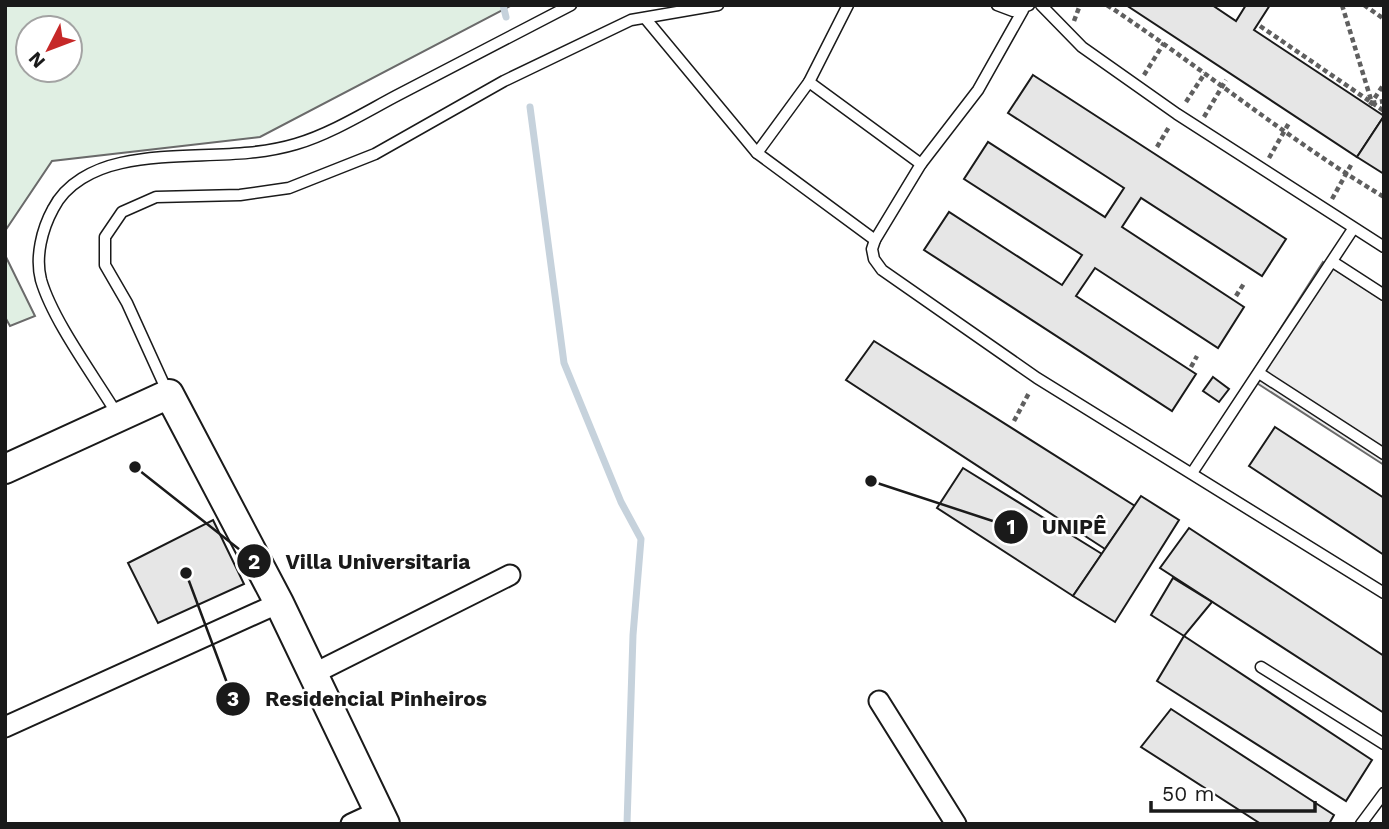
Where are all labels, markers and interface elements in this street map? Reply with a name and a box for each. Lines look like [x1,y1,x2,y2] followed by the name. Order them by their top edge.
[14,14,84,84] north arrow
[23,47,50,73] text: N
[993,506,1121,548] callout: UNIPÊ
[1006,514,1016,539] text: 1
[1042,514,1106,539] text: UNIPÊ
[236,540,485,582] callout: Villa Universitaria
[248,549,260,574] text: 2
[285,549,471,574] text: Villa Universitaria
[215,678,501,720] callout: Residencial Pinheiros
[227,686,239,711] text: 3
[265,686,487,711] text: Residencial Pinheiros
[1151,770,1316,814] scale bar
[1162,781,1214,806] text: 50 m

